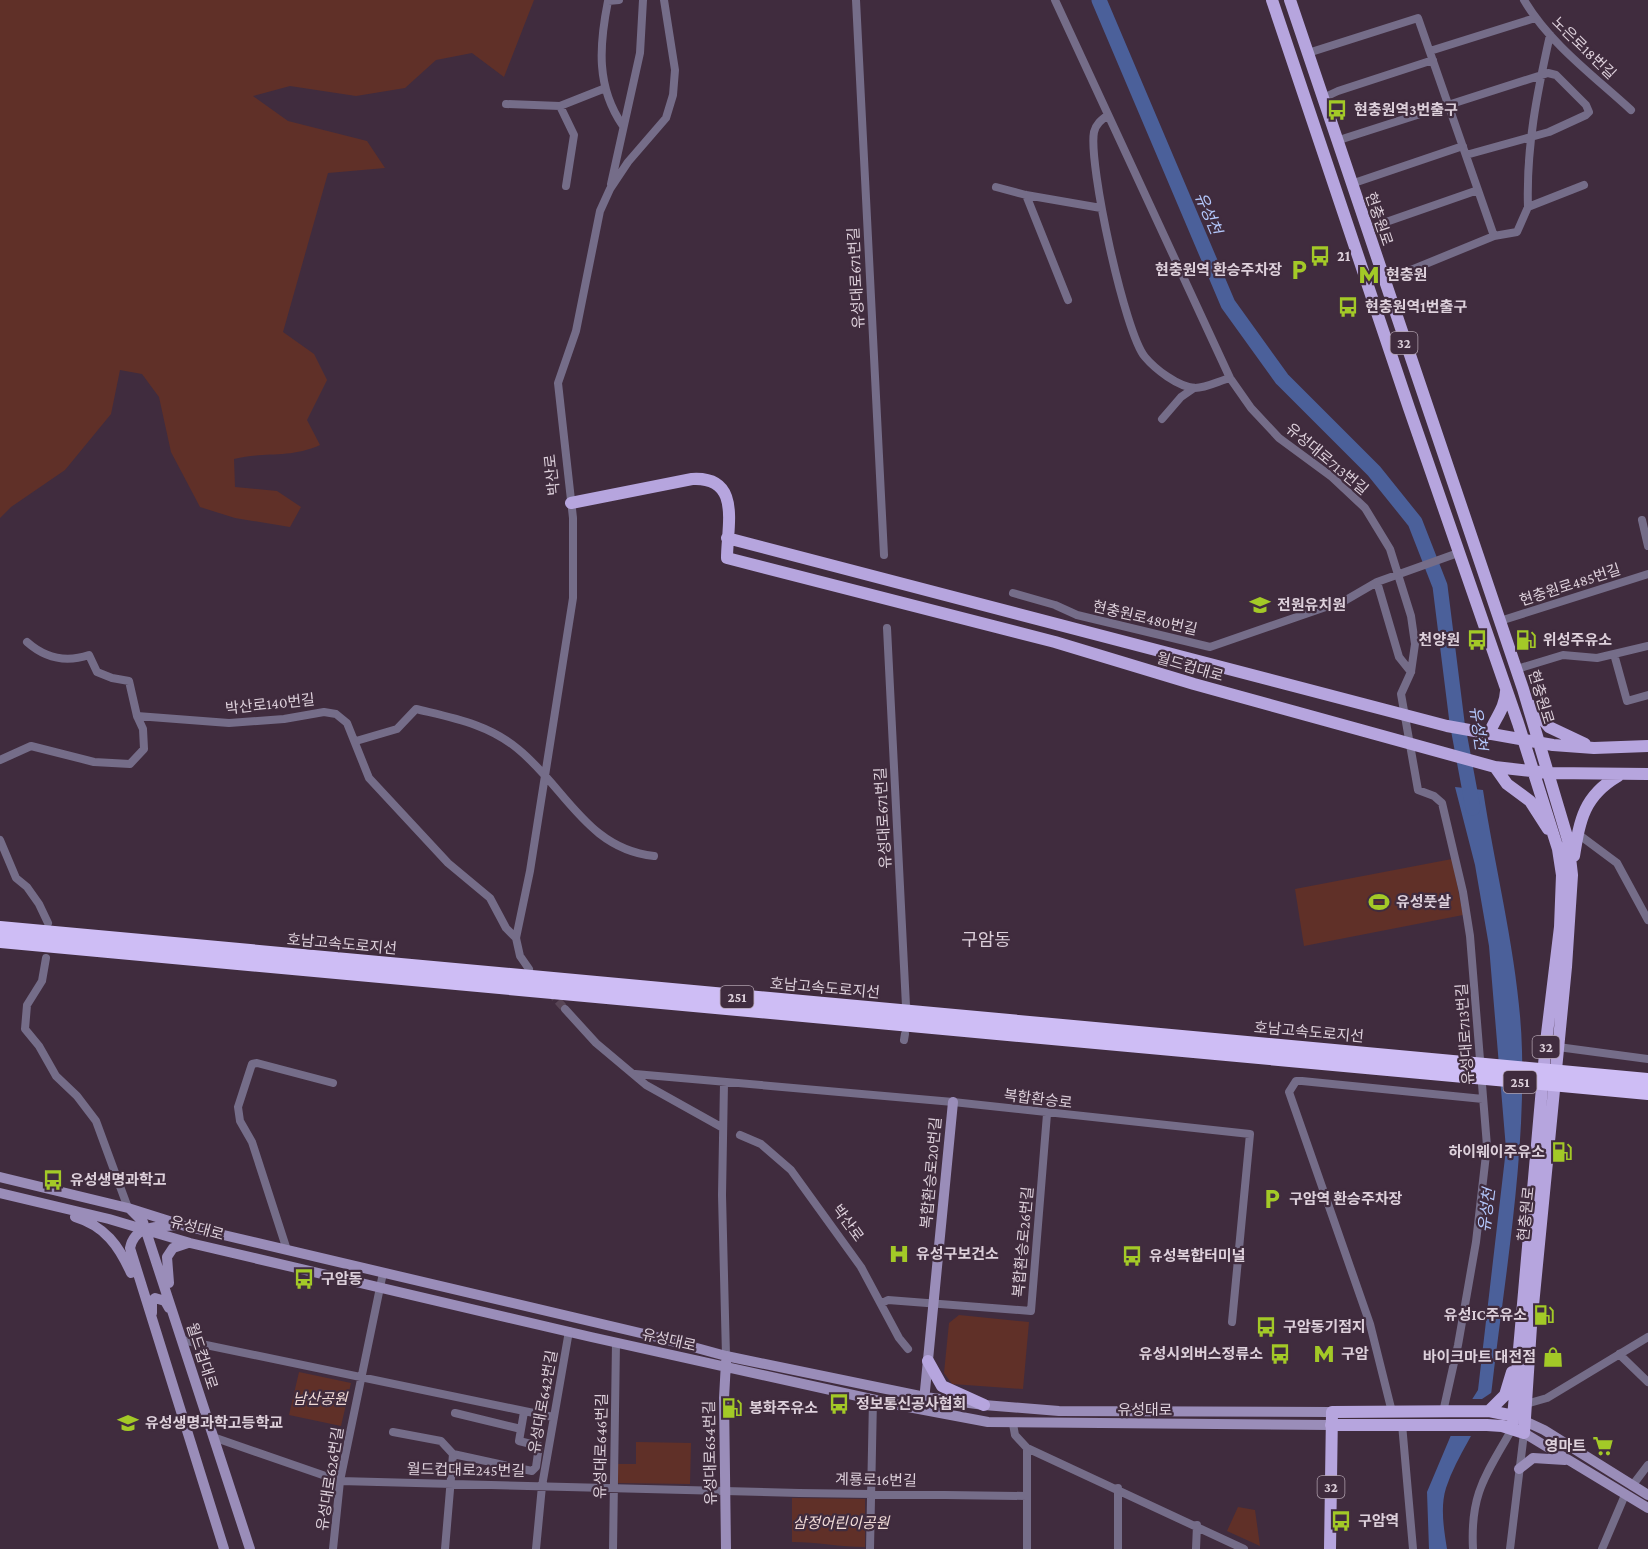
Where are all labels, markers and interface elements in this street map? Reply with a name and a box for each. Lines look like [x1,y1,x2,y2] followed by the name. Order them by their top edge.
[1549,14,1619,82] street label: 노은로18번길
[1325,98,1349,122] bus stop icon: 현충원역3번출구
[1354,101,1458,118] place label: 현충원역3번출구
[1192,190,1226,239] water label: 유성천
[1362,190,1396,248] street label: 현충원로
[845,227,867,329] street label: 유성대로671번길
[1308,244,1332,268] bus stop icon: 21
[1337,248,1351,264] place label: 21
[1287,258,1311,282] parking icon: 현충원역 환승주차장
[1155,261,1282,278] place label: 현충원역 환승주차장
[1357,263,1381,287] metro station icon: 현충원
[1386,266,1427,283] place label: 현충원
[1336,295,1360,319] bus stop icon: 현충원역1번출구
[1365,298,1467,315] place label: 현충원역1번출구
[1390,332,1418,354] road number: 32
[1283,420,1371,498] street label: 유성대로713번길
[542,454,562,496] street label: 박산로
[1517,560,1623,609] street label: 현충원로485번길
[1248,593,1272,617] school or university icon: 전원유치원
[1091,597,1199,638] street label: 현충원로480번길
[1277,597,1346,613] place label: 전원유치원
[1465,628,1489,652] bus stop icon: 천양원
[1514,628,1538,652] fuel station icon: 위성주유소
[1419,631,1460,648] place label: 천양원
[1543,632,1612,648] place label: 위성주유소
[1155,650,1225,684] street label: 월드컵대로
[1525,668,1558,726] street label: 현충원로
[224,691,316,717] street label: 박산로140번길
[1467,705,1490,753] water label: 유성천
[872,767,894,869] street label: 유성대로671번길
[1367,890,1391,914] sports icon: 유성풋살
[1396,894,1451,910] place label: 유성풋살
[961,930,1011,950] district label: 구암동
[286,931,398,957] street label: 호남고속도로지선
[769,975,881,1001] street label: 호남고속도로지선
[1453,983,1477,1085] street label: 유성대로713번길
[720,986,754,1008] road number: 251
[1253,1019,1365,1045] street label: 호남고속도로지선
[1532,1036,1560,1058] road number: 32
[1504,1071,1537,1093] road number: 251
[1003,1086,1073,1111] street label: 복합환승로
[917,1116,944,1230] street label: 복합환승로20번길
[1550,1140,1574,1164] fuel station icon: 하이웨이주유소
[1448,1144,1545,1160] place label: 하이웨이주유소
[41,1168,65,1192] bus stop icon: 유성생명과학고
[70,1171,167,1188] place label: 유성생명과학고
[1475,1185,1498,1233] water label: 유성천
[1009,1186,1036,1298] street label: 복합환승로26번길
[1514,1186,1537,1242] street label: 현충원로
[1260,1187,1284,1211] parking icon: 구암역 환승주차장
[1289,1190,1402,1207] place label: 구암역 환승주차장
[829,1202,867,1244] street label: 박산로
[168,1213,226,1243] street label: 유성대로
[887,1242,911,1266] hospital icon: 유성구보건소
[1120,1244,1144,1268] bus stop icon: 유성복합터미널
[916,1246,999,1262] place label: 유성구보건소
[1149,1247,1246,1264] place label: 유성복합터미널
[292,1267,316,1291] bus stop icon: 구암동
[321,1271,363,1287] place label: 구암동
[1532,1303,1556,1327] fuel station icon: 유성IC주유소
[1444,1307,1527,1323] place label: 유성IC주유소
[1254,1315,1278,1339] bus stop icon: 구암동기점지
[1283,1319,1366,1335] place label: 구암동기점지
[184,1321,220,1391] street label: 월드컵대로
[640,1326,698,1354] street label: 유성대로
[1268,1342,1292,1366] bus stop icon: 유성시외버스정류소
[1312,1342,1336,1366] metro station icon: 구암
[1541,1345,1565,1369] shop icon: 바이크마트 대전점
[1139,1346,1263,1362] place label: 유성시외버스정류소
[1341,1346,1369,1362] place label: 구암
[526,1349,560,1455] street label: 유성대로642번길
[1423,1349,1536,1365] place label: 바이크마트 대전점
[292,1391,349,1407] park label: 남산공원
[827,1392,851,1416] bus stop icon: 정보통신공사협회
[592,1393,610,1499] street label: 유성대로646번길
[720,1396,744,1420] fuel station icon: 봉화주유소
[856,1396,966,1412] place label: 정보통신공사협회
[701,1400,719,1506] street label: 유성대로654번길
[749,1400,818,1416] place label: 봉화주유소
[1117,1402,1173,1418] street label: 유성대로
[116,1411,140,1435] school or university icon: 유성생명과학고등학교
[145,1414,283,1431] place label: 유성생명과학고등학교
[314,1426,346,1532] street label: 유성대로626번길
[1591,1434,1615,1458] supermarket icon: 영마트
[1545,1438,1586,1454] place label: 영마트
[407,1461,525,1479] street label: 월드컵대로245번길
[835,1471,917,1489] street label: 계룡로16번길
[1318,1476,1344,1498] road number: 32
[1329,1509,1353,1533] bus stop icon: 구암역
[1358,1513,1399,1529] place label: 구암역
[793,1515,890,1531] park label: 삼정어린이공원

